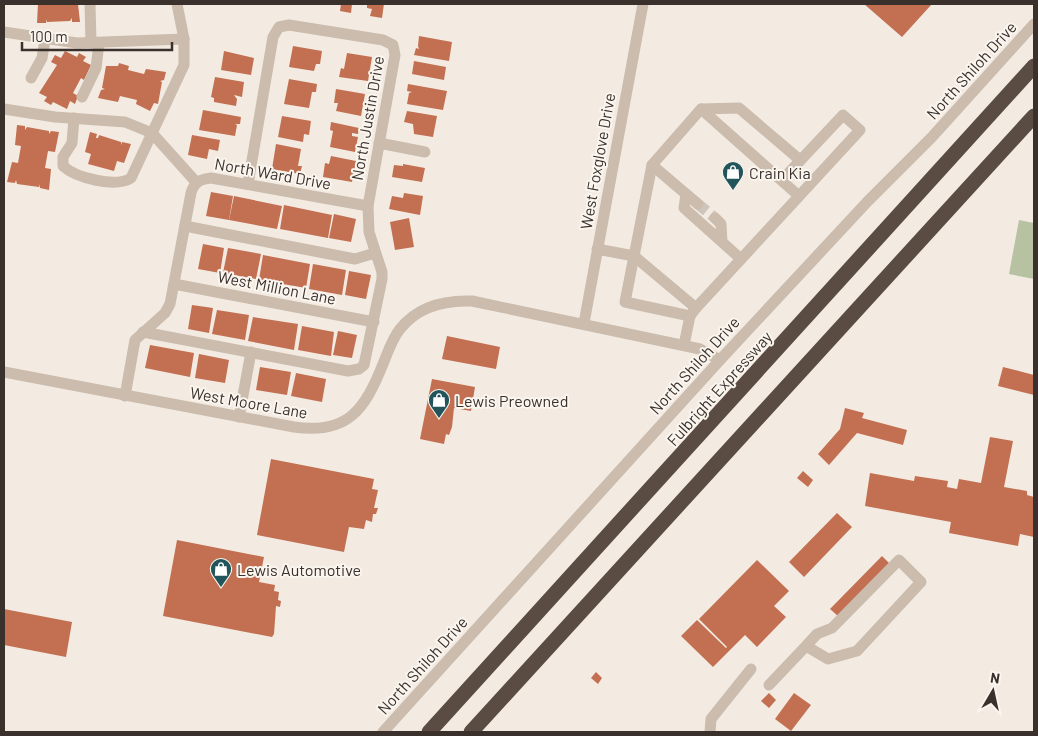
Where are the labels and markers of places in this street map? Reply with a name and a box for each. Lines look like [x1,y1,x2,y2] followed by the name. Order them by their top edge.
[721,160,745,191] shop icon: Crain Kia
[749,163,811,182] place label: Crain Kia
[427,388,451,419] shop icon: Lewis Preowned
[455,391,568,410] place label: Lewis Preowned
[209,557,233,588] shop icon: Lewis Automotive
[237,560,361,579] place label: Lewis Automotive

